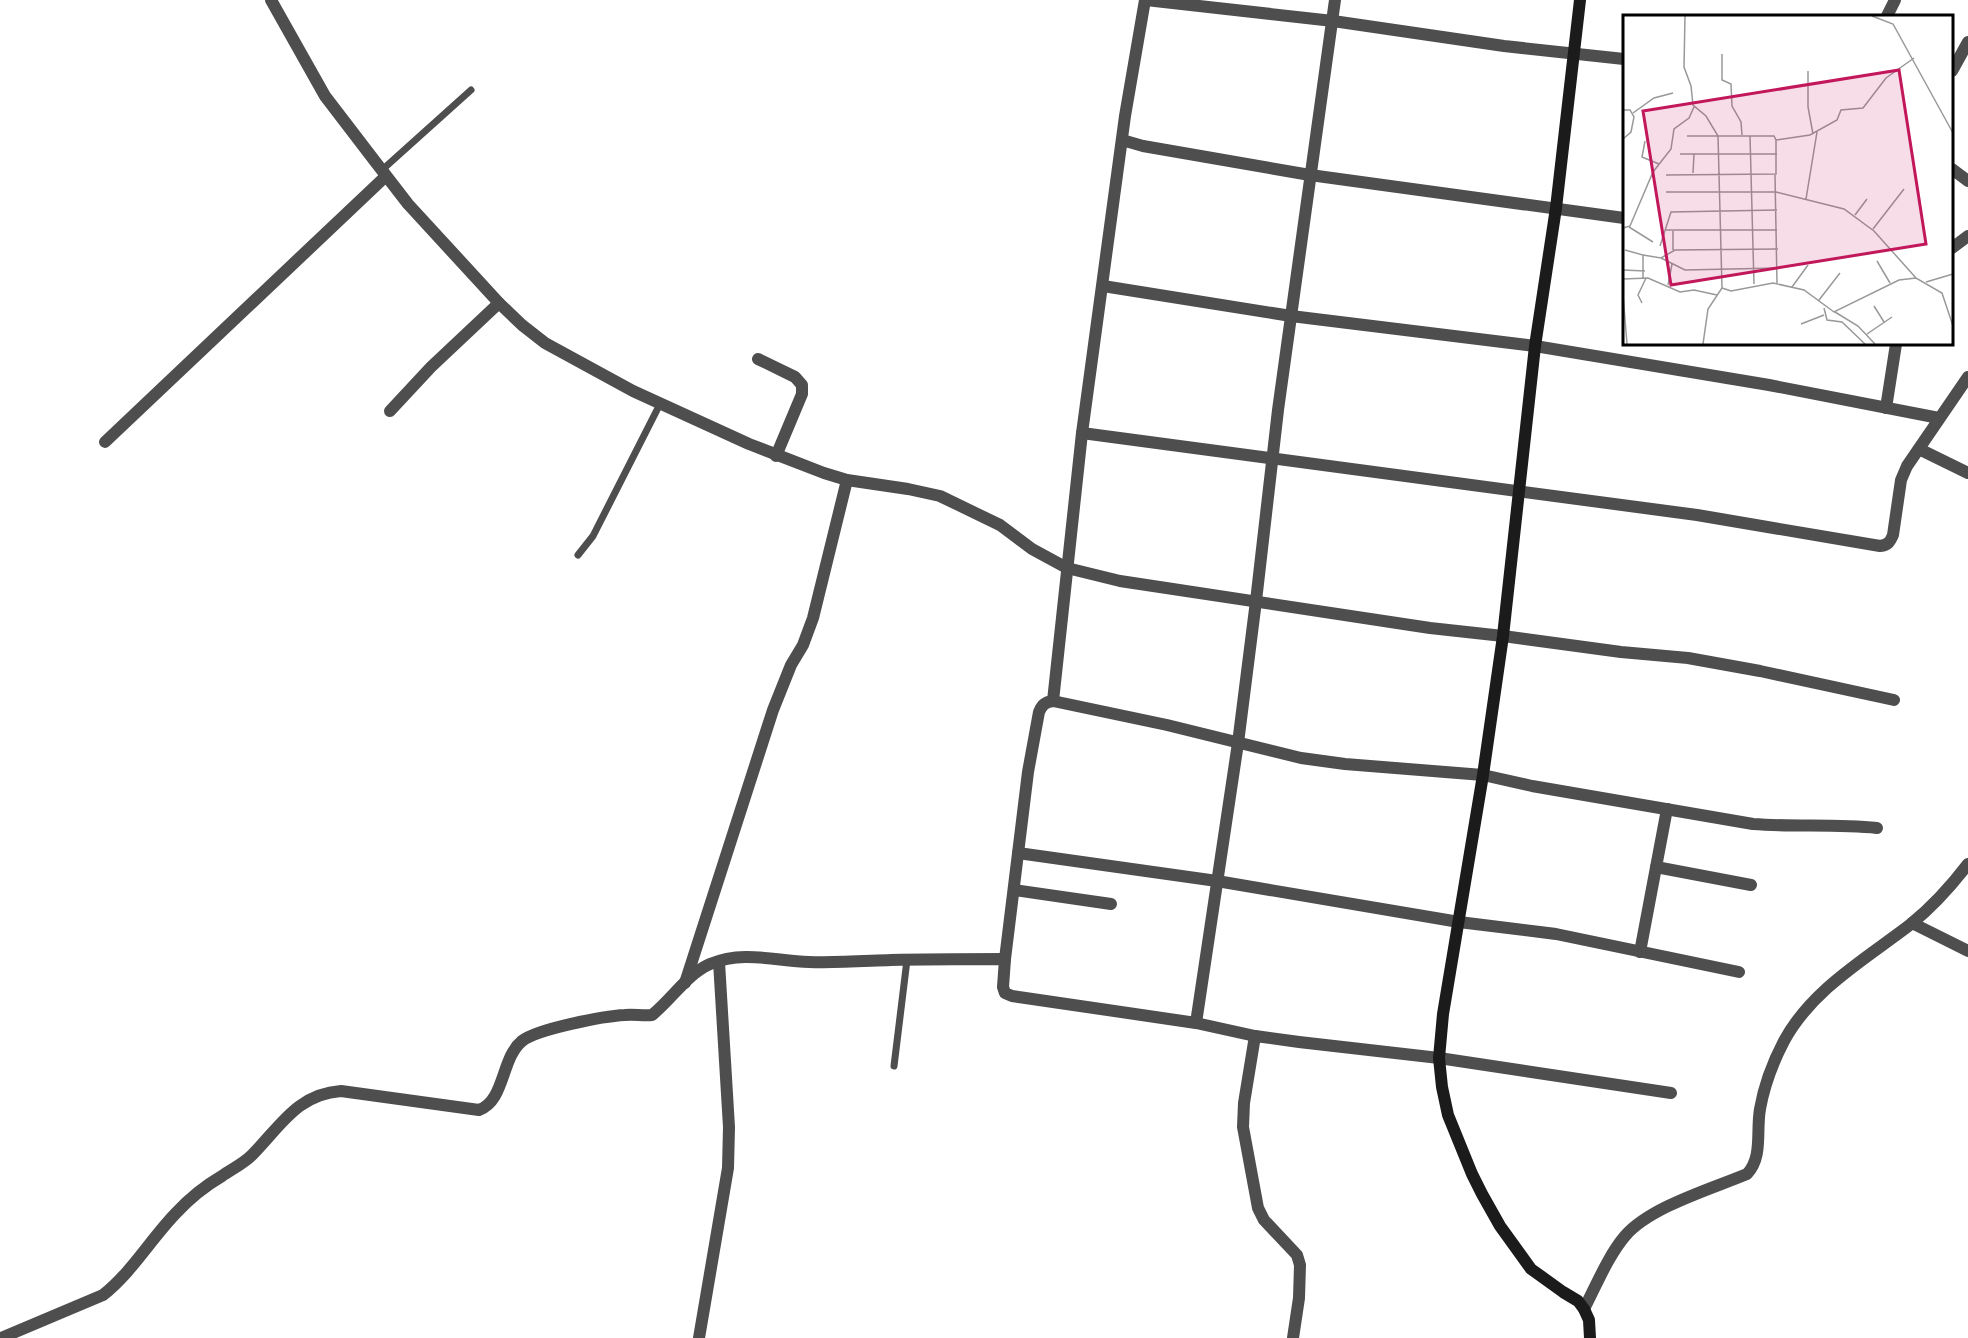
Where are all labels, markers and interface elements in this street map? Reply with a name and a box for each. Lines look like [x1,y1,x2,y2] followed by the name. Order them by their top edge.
[1623,15,1953,345] inset map

